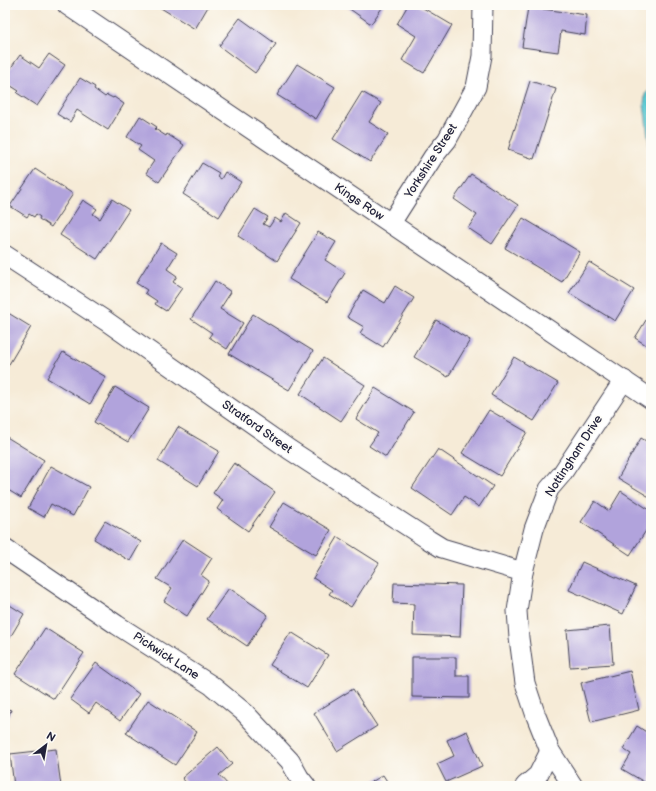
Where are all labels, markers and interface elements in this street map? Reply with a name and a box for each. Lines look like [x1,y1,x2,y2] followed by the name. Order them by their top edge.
[401,121,461,202] street label: Yorkshire Street
[331,180,387,224] street label: Kings Row
[219,397,295,457] street label: Stratford Street
[542,412,606,500] street label: Nottingham Drive
[130,629,202,683] street label: Pickwick Lane
[26,725,66,765] north arrow
[44,729,58,745] text: N

